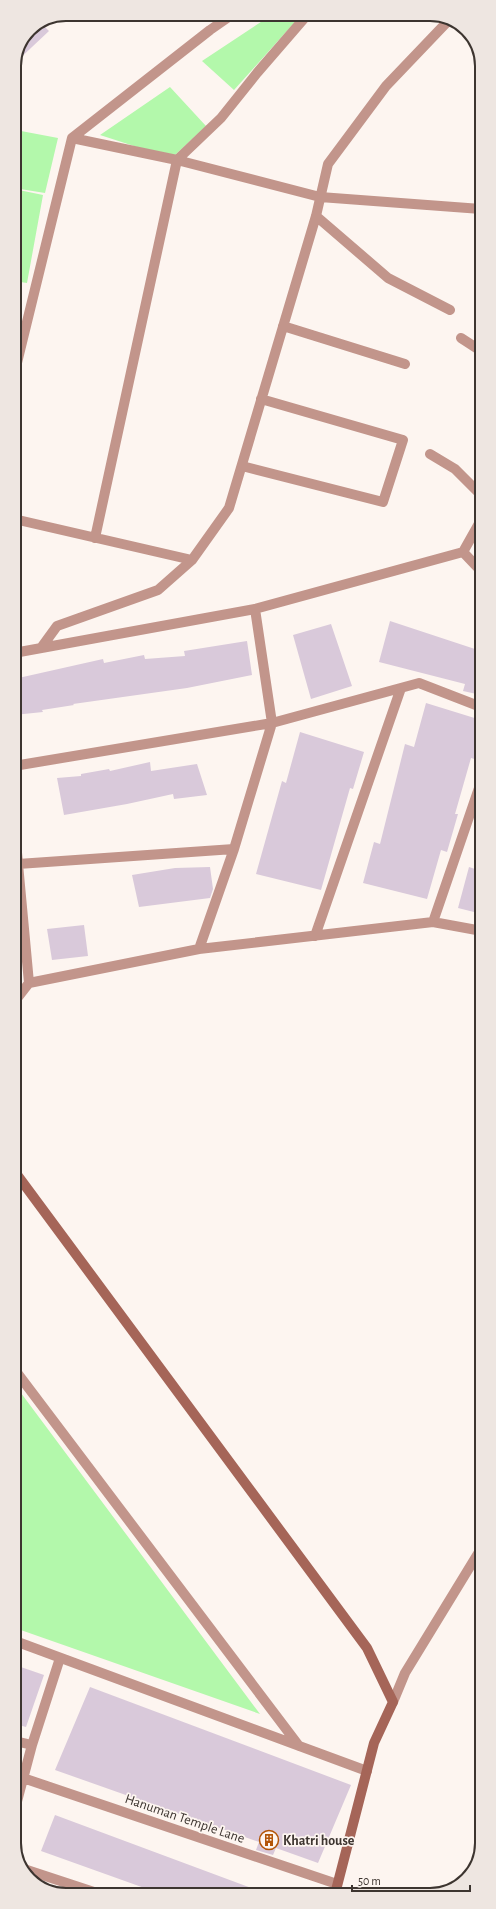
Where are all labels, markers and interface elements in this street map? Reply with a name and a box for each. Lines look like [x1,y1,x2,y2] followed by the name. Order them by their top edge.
[123,1792,246,1846] street label: Hanuman Temple Lane
[258,1829,280,1851] building icon: Khatri house
[283,1834,355,1848] place label: Khatri house
[352,1867,470,1893] scale bar
[358,1875,381,1887] text: 50 m

